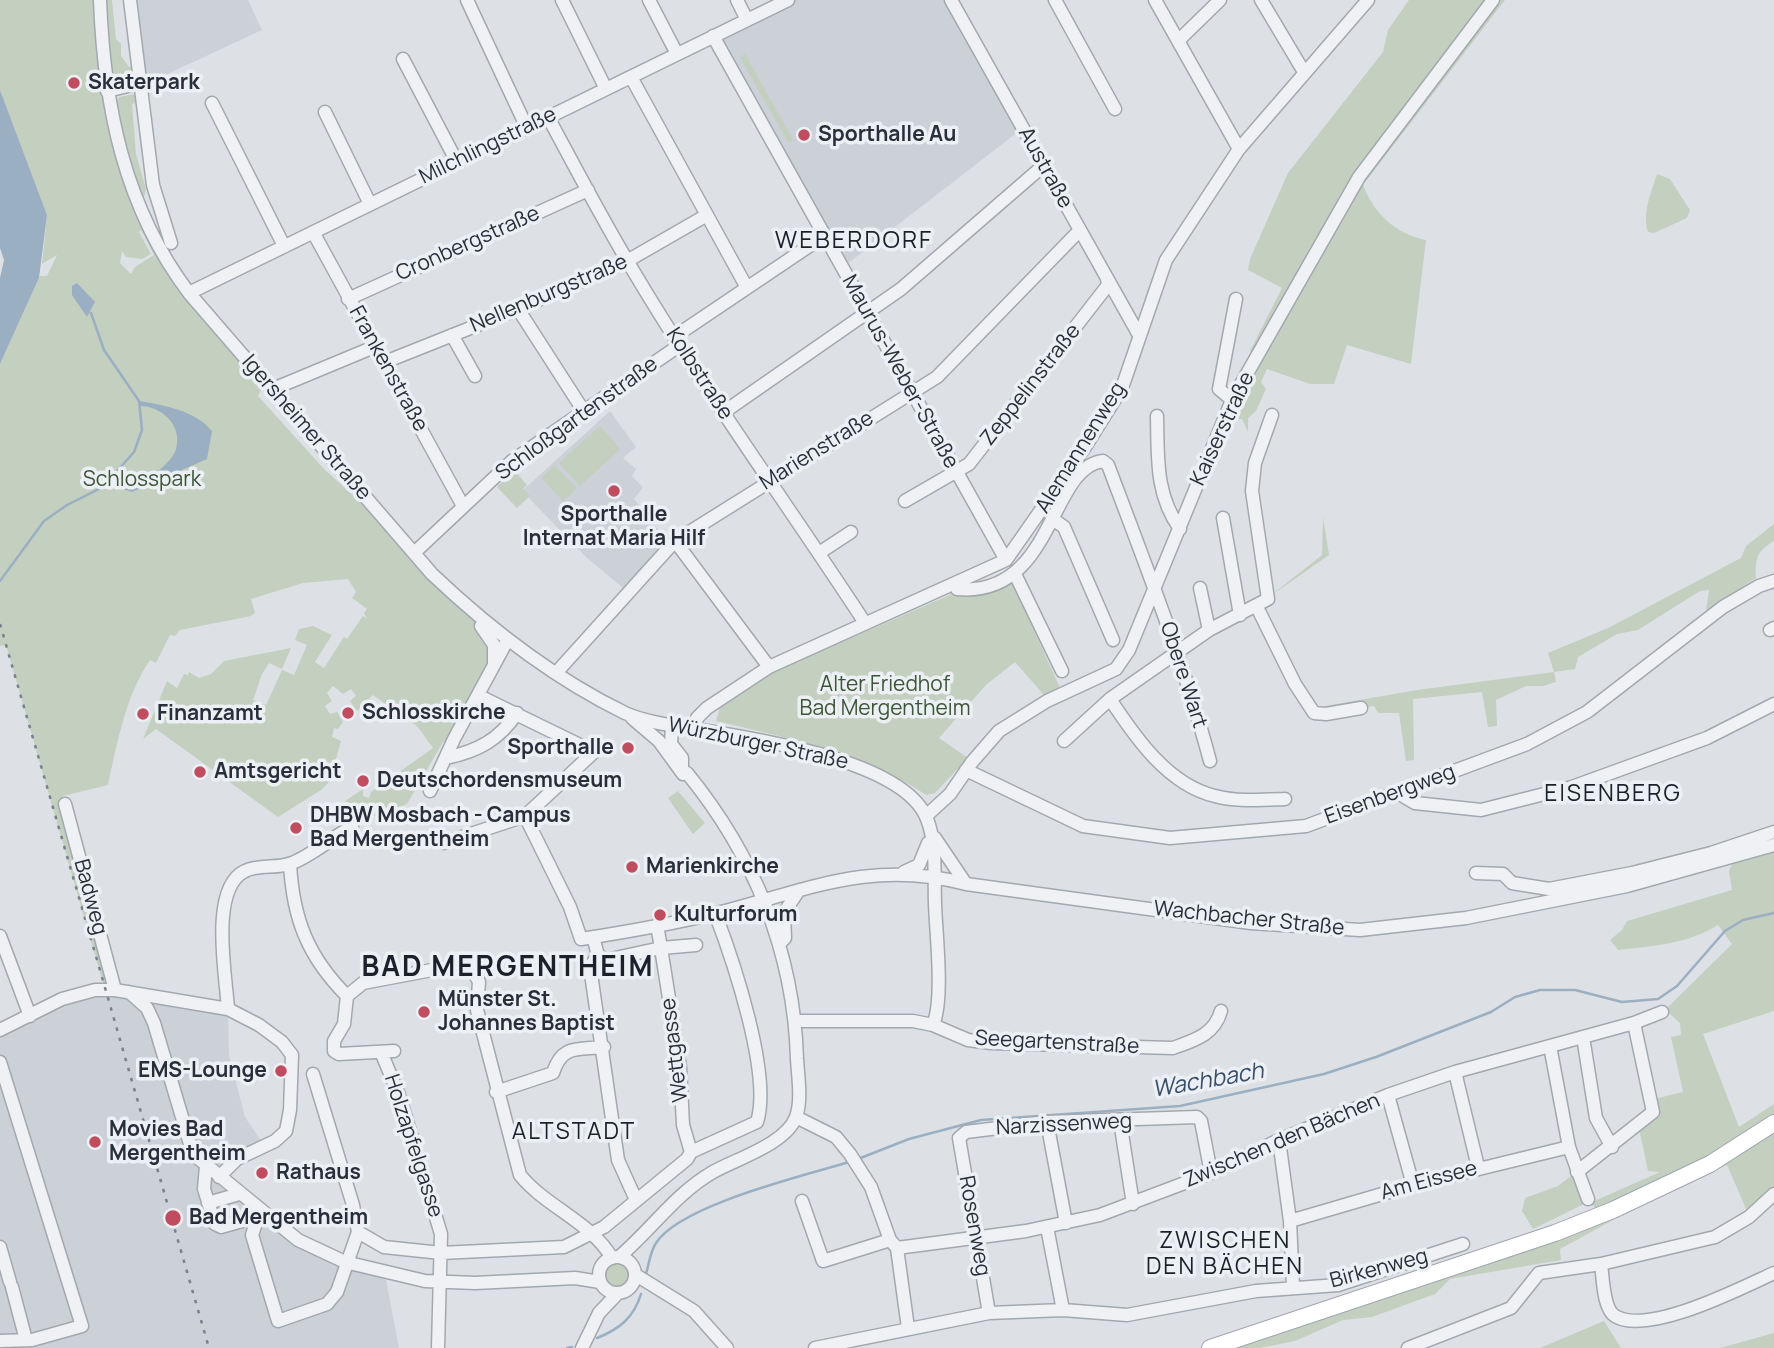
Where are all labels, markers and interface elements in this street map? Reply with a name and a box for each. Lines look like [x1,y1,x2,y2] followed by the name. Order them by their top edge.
[88,70,199,96] place label: Skaterpark
[66,75,82,91] marker: Skaterpark
[415,102,561,190] street label: Milchlingstraße
[818,122,956,148] place label: Sporthalle Au
[1012,123,1078,213] street label: Austraße
[796,127,812,143] marker: Sporthalle Au
[392,201,544,287] street label: Cronbergstraße
[776,227,932,255] district label: WEBERDORF
[467,249,631,339] street label: Nellenburgstraße
[836,271,964,473] street label: Maurus-Weber-Straße
[343,302,433,436] street label: Frankenstraße
[976,319,1086,451] street label: Zeppelinstraße
[660,323,738,425] street label: Kolbstraße
[236,350,376,506] street label: Igersheimer Straße
[491,352,663,486] street label: Schloßgartenstraße
[1186,368,1260,490] street label: Kaiserstraße
[1031,378,1131,518] street label: Alemannenweg
[755,406,879,496] street label: Marienstraße
[83,467,201,493] park label: Schlosspark
[606,483,622,499] marker: Sporthalle Internat Maria Hilf
[523,502,705,552] place label: Sporthalle Internat Maria Hilf
[1154,619,1212,731] street label: Obere Wart
[800,672,970,722] park label: Alter Friedhof Bad Mergentheim
[362,700,506,726] place label: Schlosskirche
[157,701,263,727] place label: Finanzamt
[340,705,356,721] marker: Schlosskirche
[135,706,151,722] marker: Finanzamt
[666,713,850,775] street label: Würzburger Straße
[507,735,614,761] place label: Sporthalle
[620,740,636,756] marker: Sporthalle
[214,759,342,785] place label: Amtsgericht
[1321,760,1459,830] street label: Eisenbergweg
[192,764,208,780] marker: Amtsgericht
[377,768,622,794] place label: Deutschordensmuseum
[355,773,371,789] marker: Deutschordensmuseum
[1545,781,1681,809] district label: EISENBERG
[310,803,571,853] place label: DHBW Mosbach - Campus Bad Mergentheim
[288,820,304,836] marker: DHBW Mosbach - Campus Bad Mergentheim
[646,854,779,880] place label: Marienkirche
[68,856,112,938] street label: Badweg
[624,859,640,875] marker: Marienkirche
[1152,896,1346,942] street label: Wachbacher Straße
[674,902,797,928] place label: Kulturforum
[652,907,668,923] marker: Kulturforum
[363,951,653,985] district label: BAD MERGENTHEIM
[438,987,615,1037] place label: Münster St. Johannes Baptist
[656,997,694,1103] street label: Wettgasse
[416,1004,432,1020] marker: Münster St. Johannes Baptist
[974,1026,1140,1060] street label: Seegartenstraße
[138,1058,267,1084] place label: EMS-Lounge
[1150,1058,1266,1104] water label: Wachbach
[273,1063,289,1079] marker: EMS-Lounge
[378,1071,448,1221] street label: Holzapfelgasse
[1180,1088,1384,1194] street label: Zwischen den Bächen
[995,1109,1133,1141] street label: Narzissenweg
[109,1117,246,1167] place label: Movies Bad Mergentheim
[513,1119,635,1147] district label: ALTSTADT
[87,1134,103,1150] marker: Movies Bad Mergentheim
[1378,1156,1480,1206] street label: Am Eissee
[276,1160,361,1186] place label: Rathaus
[254,1165,270,1181] marker: Rathaus
[953,1174,995,1278] street label: Rosenweg
[189,1205,368,1231] place label: Bad Mergentheim
[163,1208,183,1228] marker: Bad Mergentheim
[1147,1228,1303,1282] district label: ZWISCHEN DEN BÄCHEN
[1327,1244,1431,1294] street label: Birkenweg

